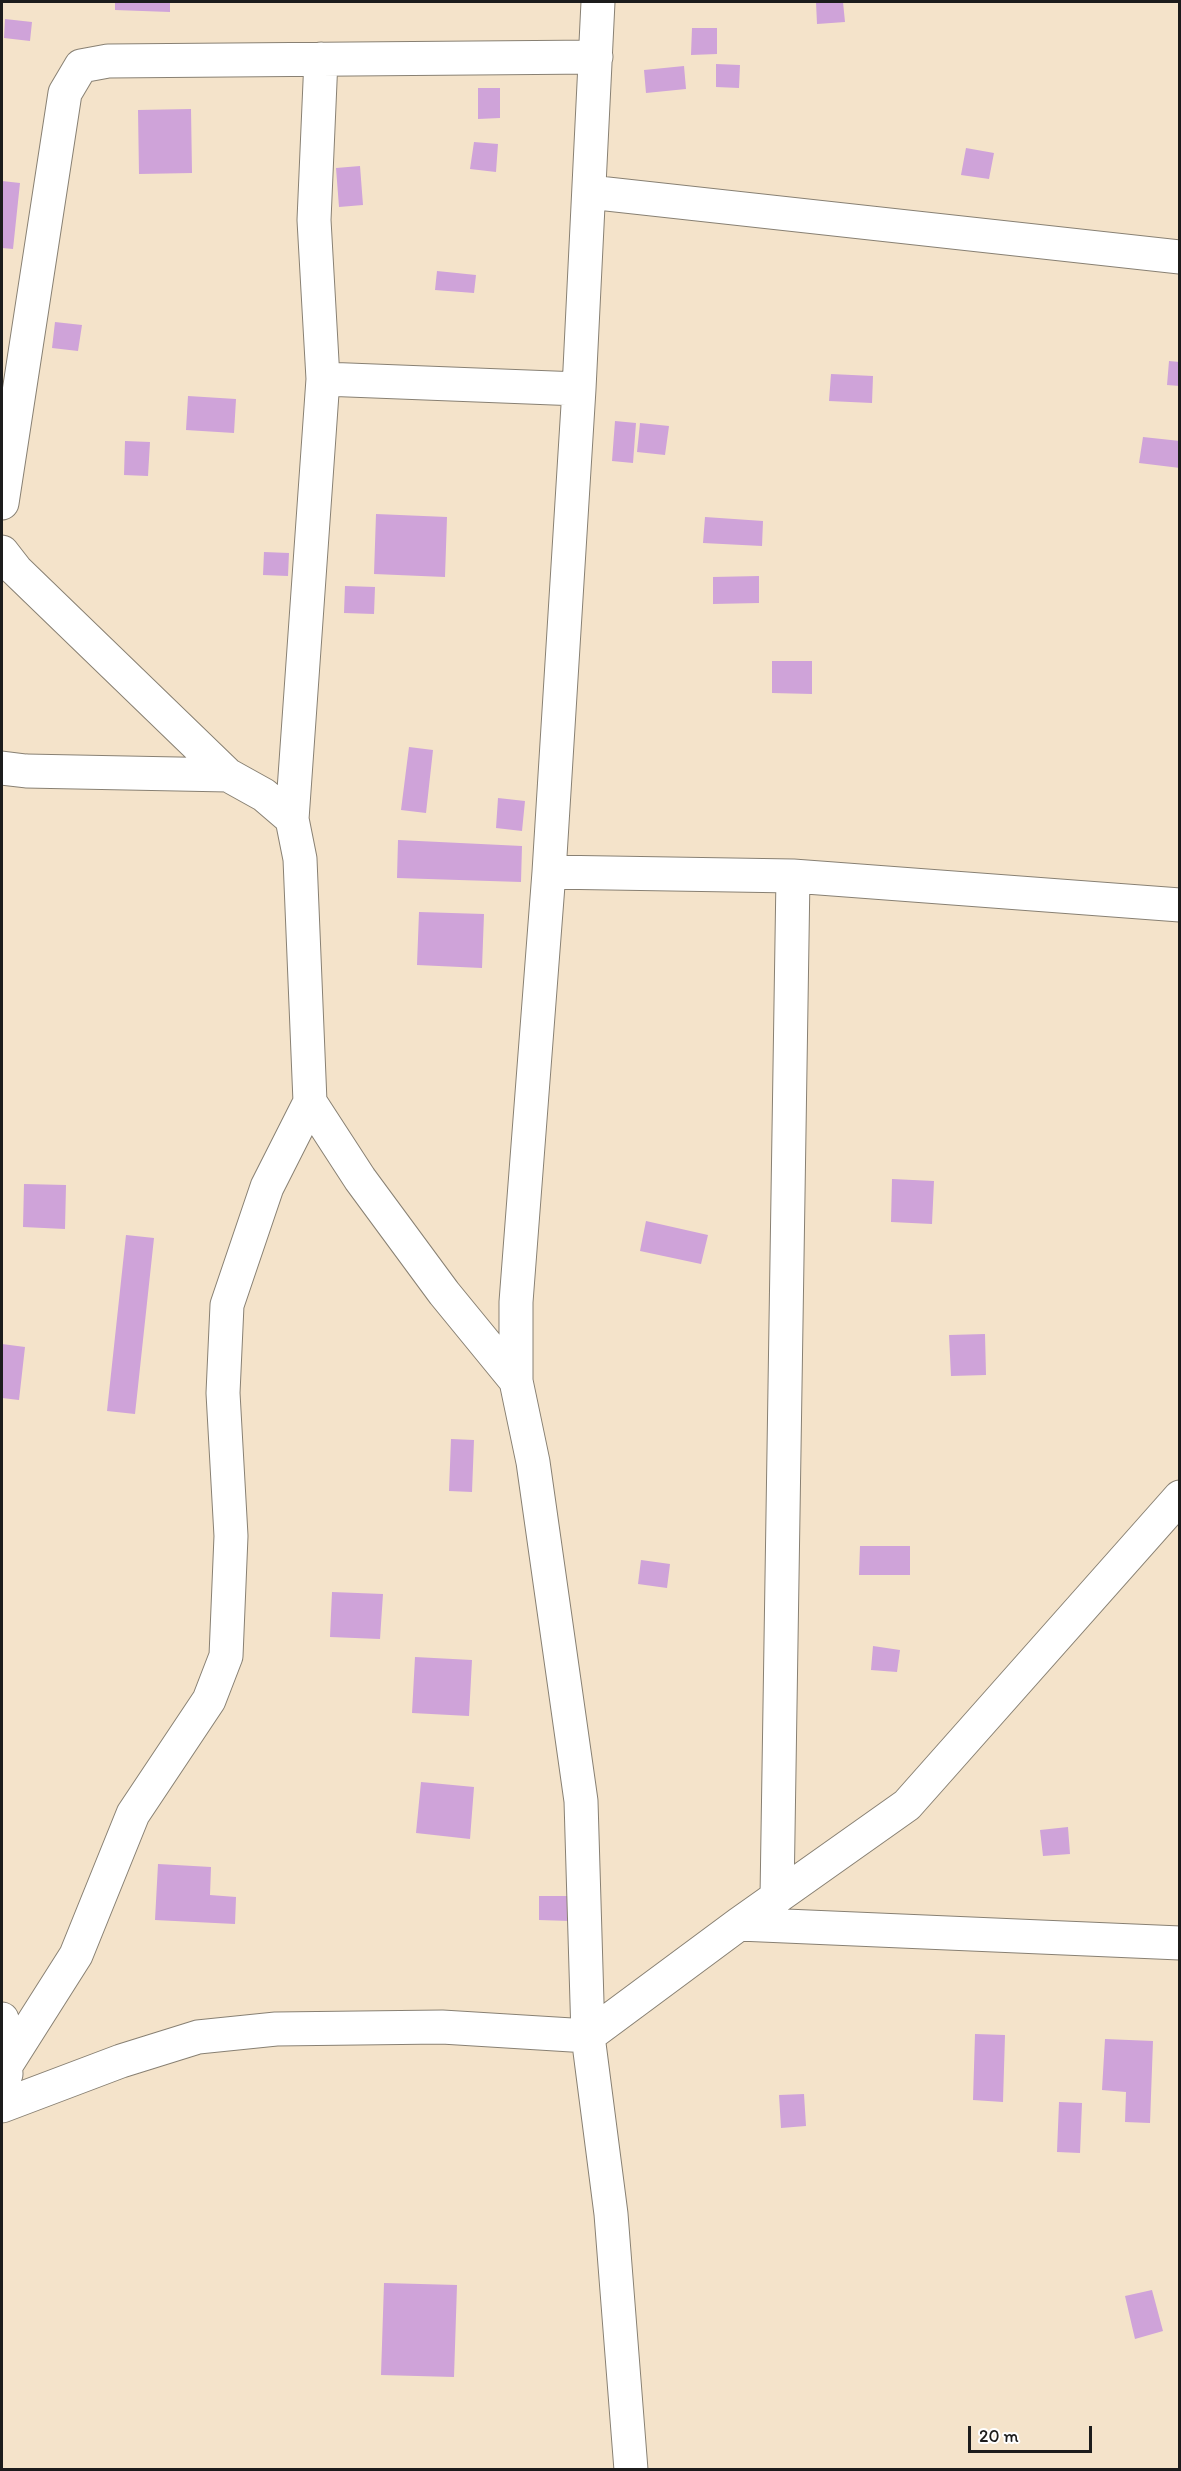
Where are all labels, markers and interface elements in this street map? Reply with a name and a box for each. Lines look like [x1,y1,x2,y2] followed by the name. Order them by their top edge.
[971,2414,1096,2452] scale bar
[979,2425,1019,2447] text: 20 m

